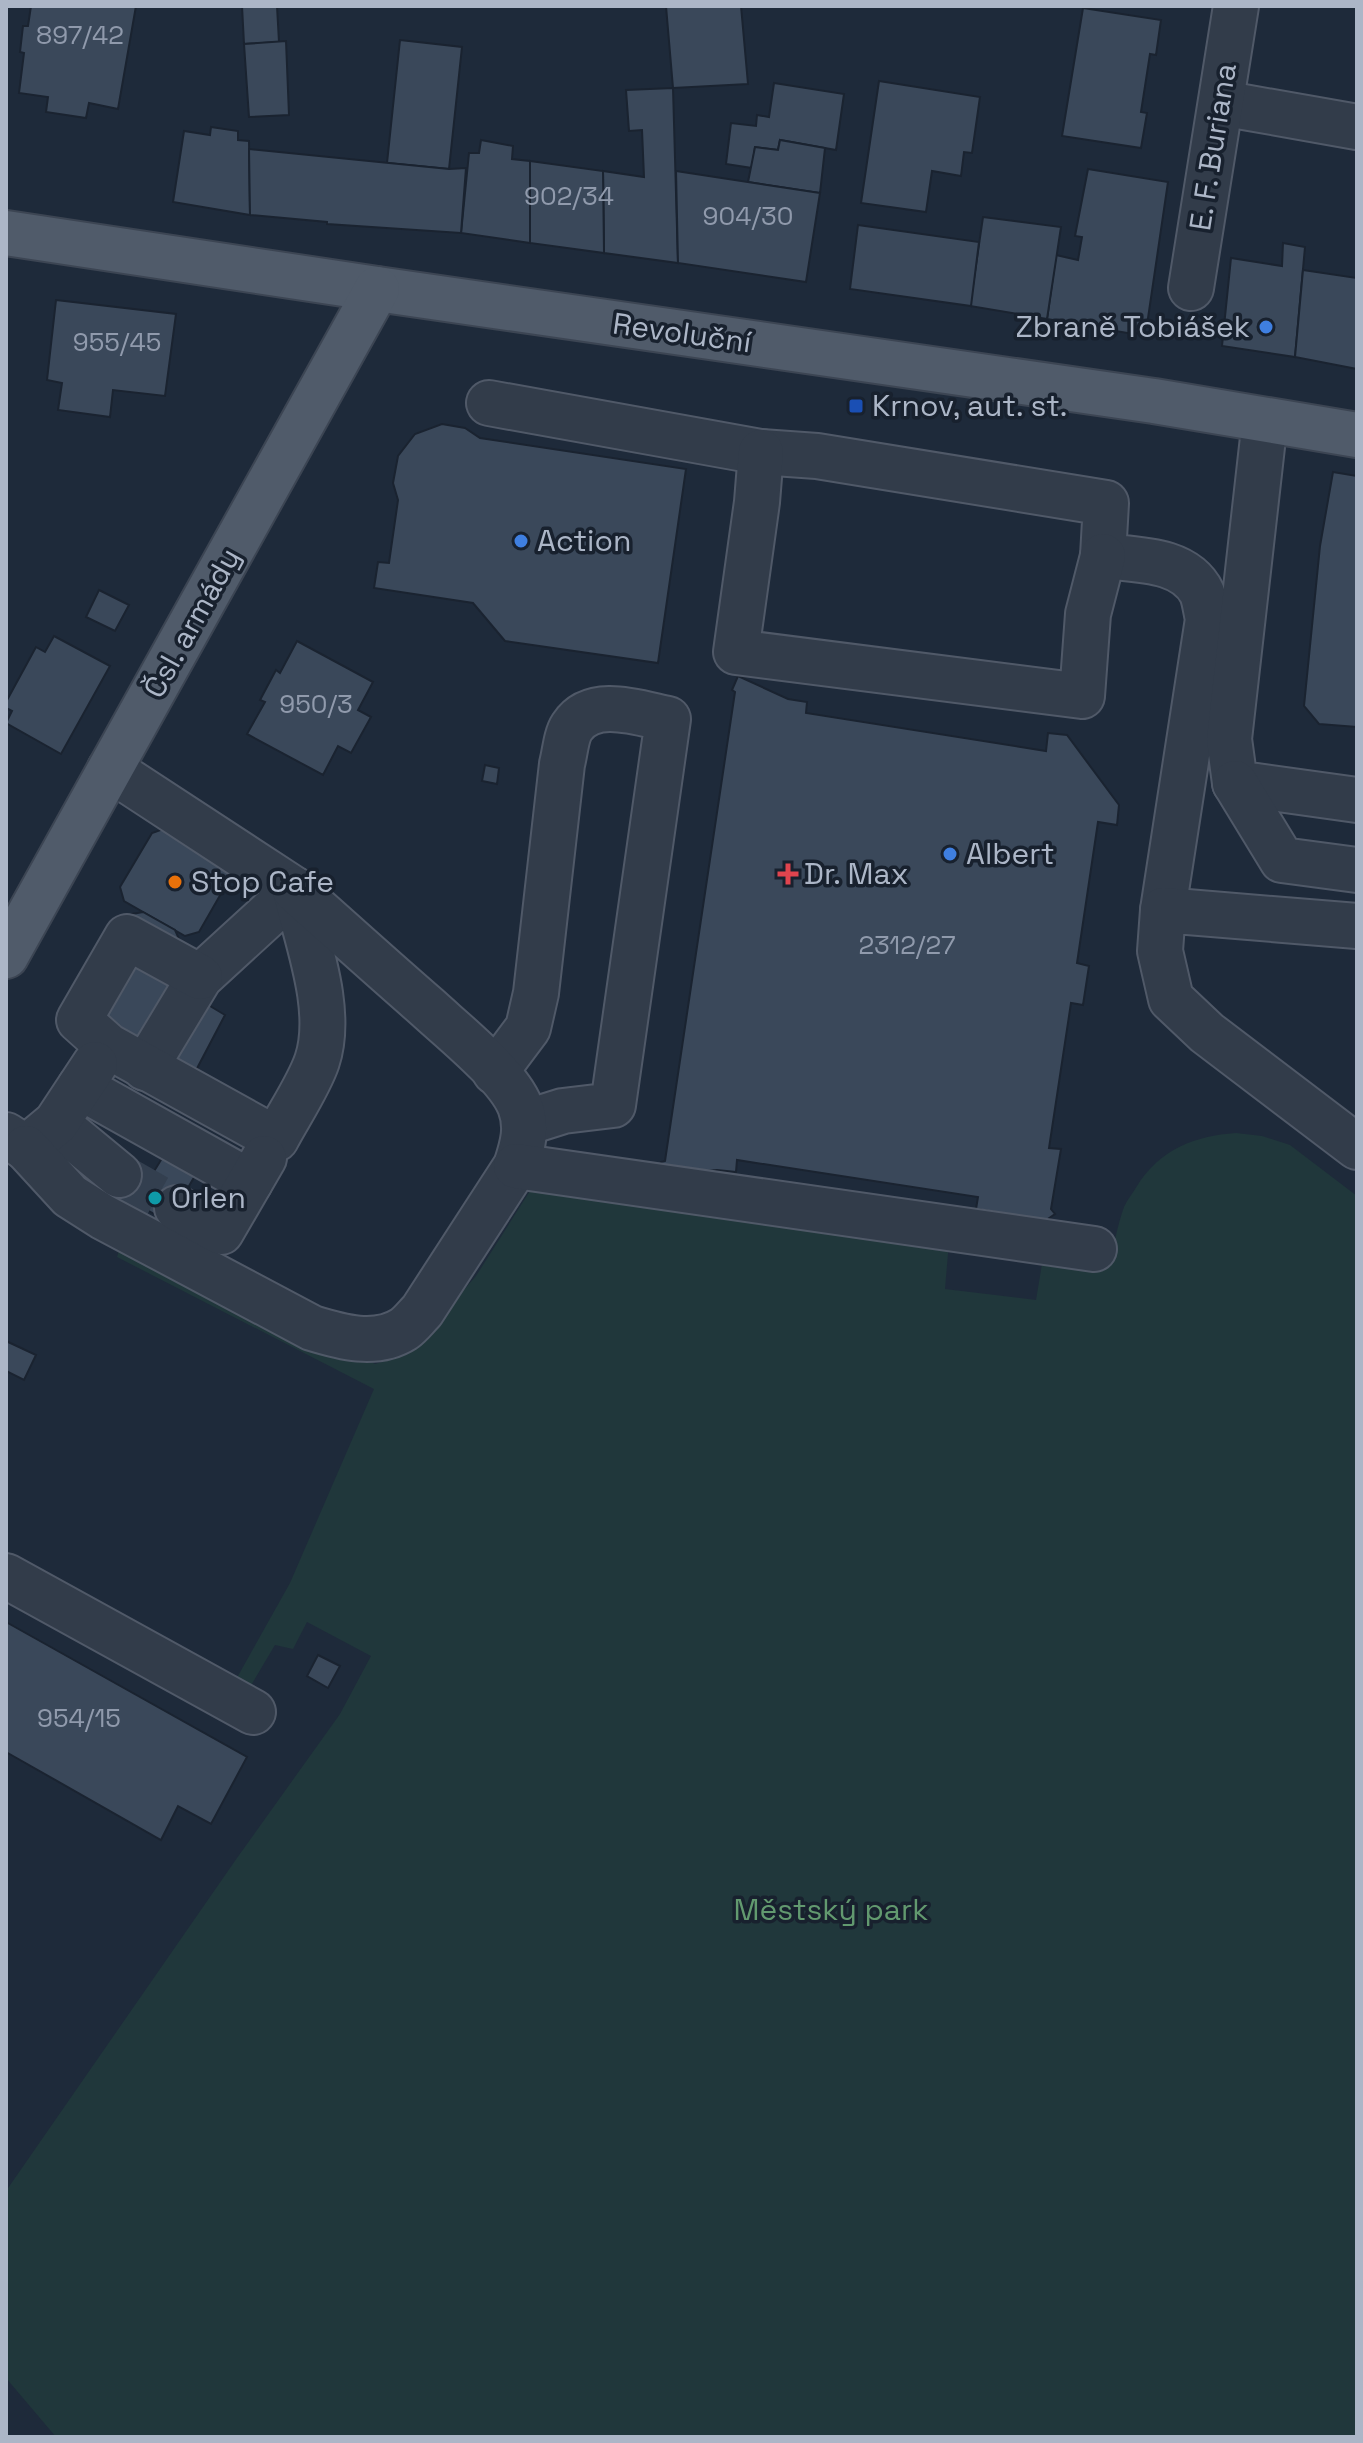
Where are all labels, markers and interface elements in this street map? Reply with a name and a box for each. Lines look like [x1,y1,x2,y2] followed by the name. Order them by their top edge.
[36,18,124,52] house number: 897/42
[1180,60,1245,234] street label: E. F. Buriana
[524,179,614,213] house number: 902/34
[703,199,793,233] house number: 904/30
[610,303,755,362] street label: Revoluční
[1016,307,1250,346] place label: Zbraně Tobiášek
[1257,318,1275,336] marker: Zbraně Tobiášek
[73,325,161,359] house number: 955/45
[872,386,1067,425] place label: Krnov, aut. st.
[847,397,865,415] marker: Krnov, aut. st.
[537,521,631,560] place label: Action
[512,532,530,550] marker: Action
[134,541,249,705] street label: Čsl. armády
[279,687,353,721] house number: 950/3
[966,834,1054,873] place label: Albert
[941,845,959,863] marker: Albert
[804,854,909,893] place label: Dr. Max
[191,862,334,901] place label: Stop Cafe
[779,865,797,883] marker: Dr. Max
[166,873,184,891] marker: Stop Cafe
[858,928,956,962] house number: 2312/27
[171,1178,246,1217] place label: Orlen
[146,1189,164,1207] marker: Orlen
[37,1701,121,1735] house number: 954/15
[733,1890,929,1929] park label: Městský park

